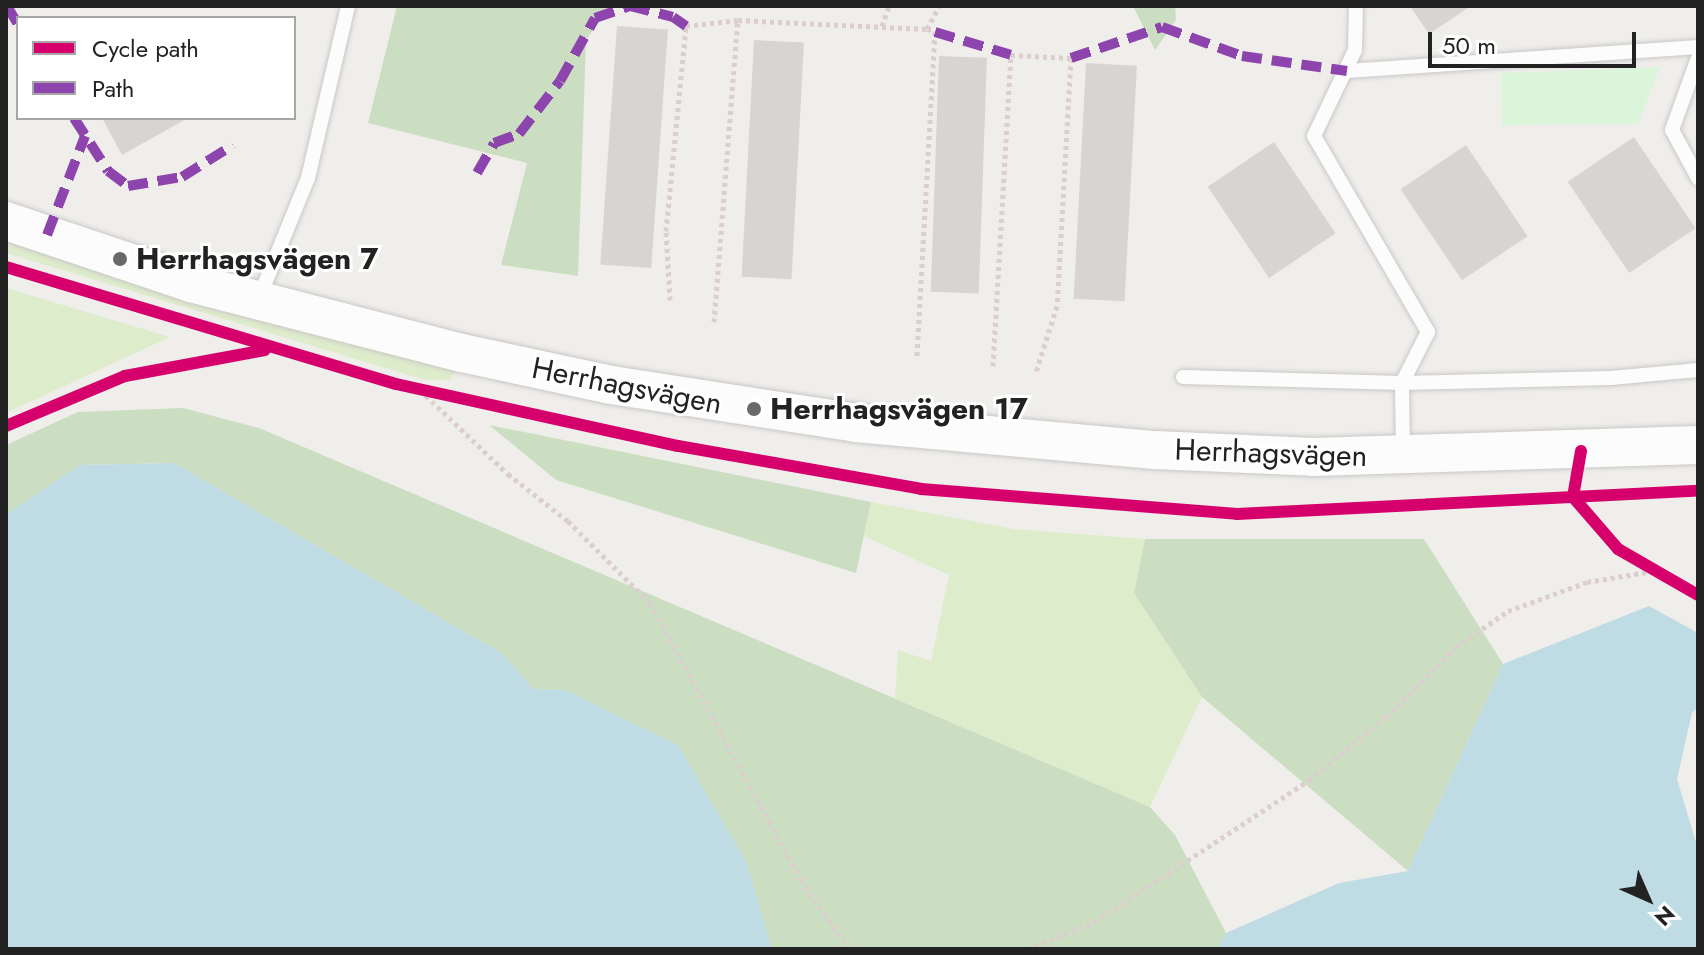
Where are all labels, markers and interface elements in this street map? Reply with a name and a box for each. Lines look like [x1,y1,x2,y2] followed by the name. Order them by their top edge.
[16,16,296,120] legend
[1432,16,1640,66] scale bar
[1442,28,1496,63] text: 50 m
[92,31,199,66] text: Cycle path
[92,71,134,106] text: Path
[136,241,378,277] place label: Herrhagsvägen 7
[111,250,129,268] marker: Herrhagsvägen 7
[529,350,725,422] street label: Herrhagsvägen
[770,391,1028,427] place label: Herrhagsvägen 17
[745,400,763,418] marker: Herrhagsvägen 17
[1174,432,1368,474] street label: Herrhagsvägen
[1608,859,1688,939] north arrow
[1647,898,1682,933] text: N

